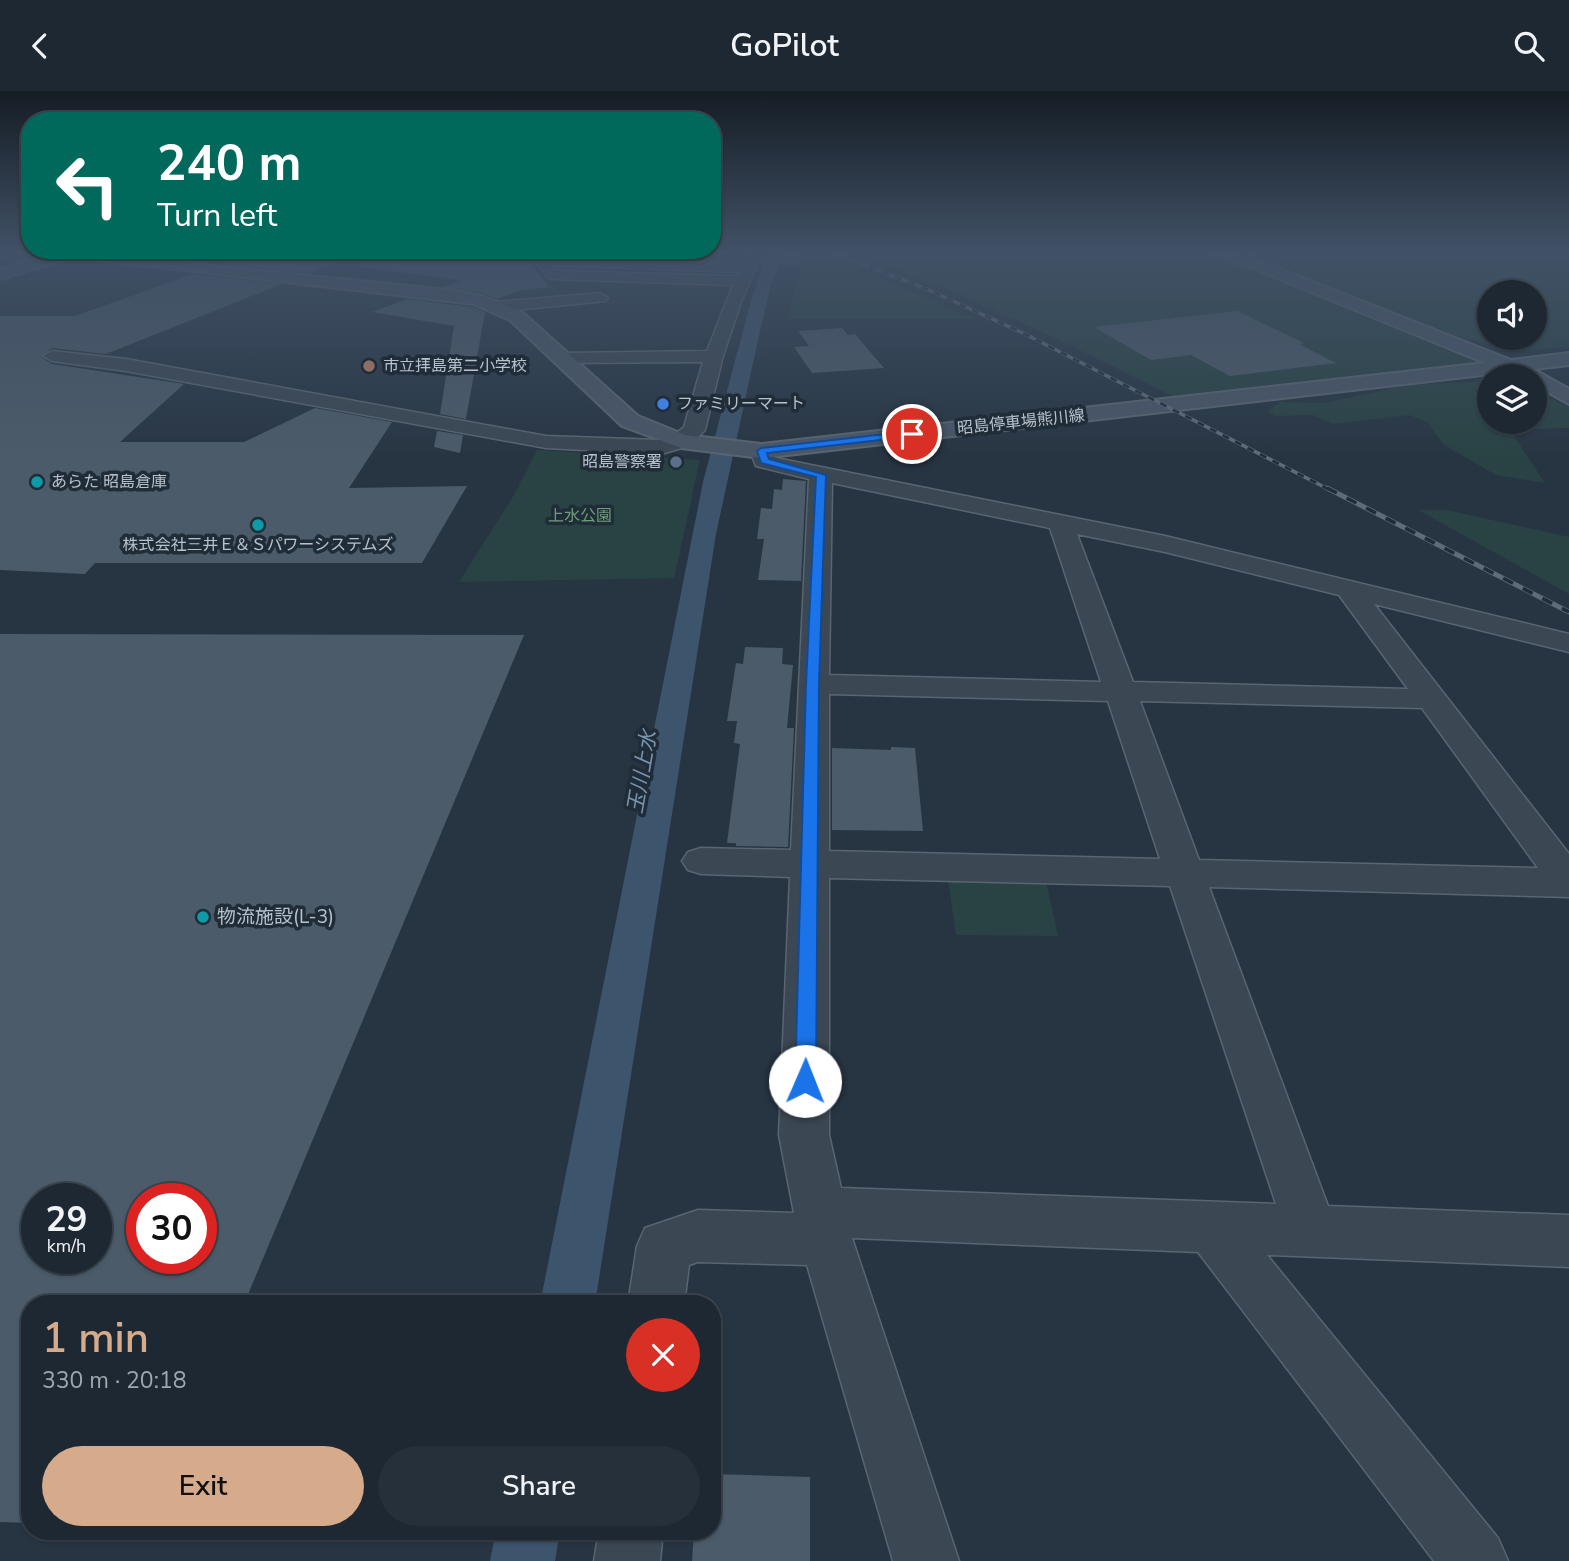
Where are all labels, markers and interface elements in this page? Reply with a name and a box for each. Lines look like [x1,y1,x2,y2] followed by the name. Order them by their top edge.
[730,24,839,67] text: GoPilot
[21,27,59,65] icon: back
[1510,27,1548,65] icon: search
[157,130,301,197] text: 240 m
[42,140,133,231] icon: left
[157,194,277,237] text: Turn left
[1477,280,1547,434] map controls
[1477,280,1547,350] button: sound
[383,355,527,377] place label: 市立拝島第二小学校
[361,358,377,374] marker: 市立拝島第二小学校
[1477,364,1547,434] button: layers
[677,393,805,415] place label: ファミリーマート
[655,396,671,412] marker: ファミリーマート
[882,404,942,464] pin
[956,404,1086,440] street label: 昭島停車場熊川線
[893,415,931,453] icon: arrive
[582,451,662,473] place label: 昭島警察署
[668,454,684,470] marker: 昭島警察署
[51,471,167,493] place label: あらた 昭島倉庫
[29,474,45,490] marker: あらた 昭島倉庫
[548,505,612,527] park label: 上水公園
[250,517,266,533] marker: 株式会社三井Ｅ＆Ｓパワーシステムズ
[122,534,394,556] place label: 株式会社三井Ｅ＆Ｓパワーシステムズ
[621,726,663,816] water label: 玉川上水
[217,904,334,930] place label: 物流施設(L-3)
[195,909,211,925] marker: 物流施設(L-3)
[768,1044,842,1118] position arrow
[126,1183,217,1274] speed limit sign: 30
[45,1196,88,1243] text: 29
[47,1234,86,1258] text: km/h
[42,1310,149,1367] text: 1 min
[626,1318,700,1392] button: close
[42,1365,187,1396] text: 330 m · 20:18
[42,1446,364,1526] button: Exit
[378,1446,700,1526] button: Share

